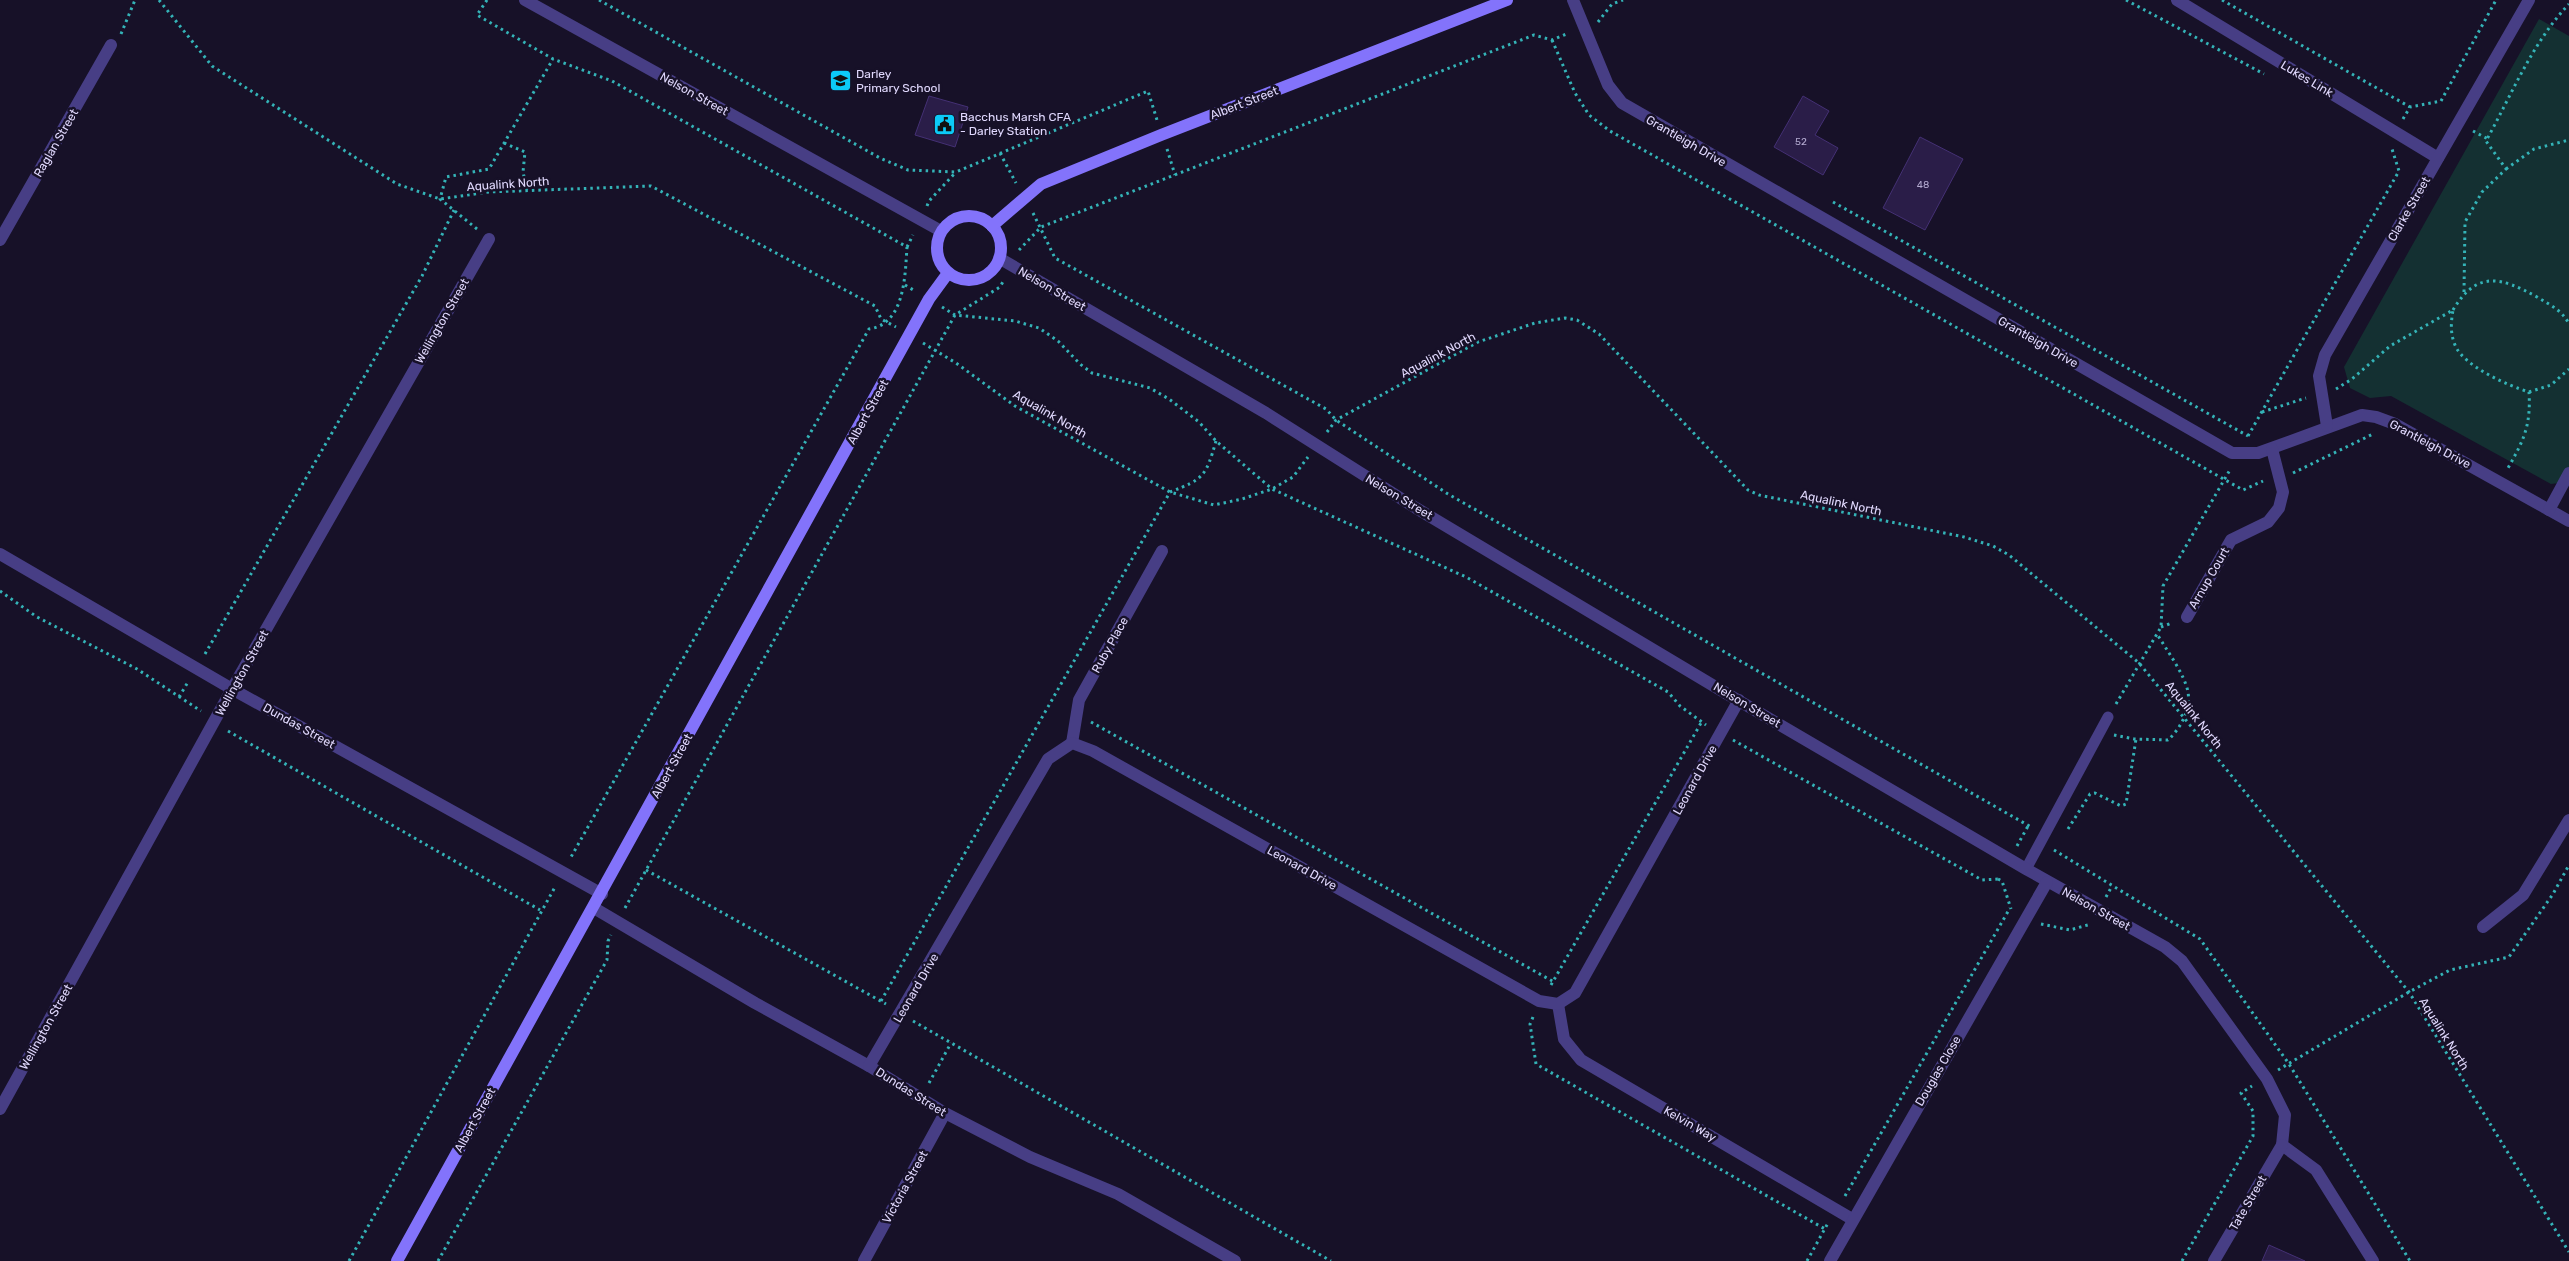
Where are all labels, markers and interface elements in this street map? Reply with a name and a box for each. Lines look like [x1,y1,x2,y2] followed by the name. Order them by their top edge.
[2278,58,2336,101] street label: Lukes Link
[856,67,940,95] place label: Darley Primary School
[657,69,731,119] street label: Nelson Street
[828,69,852,93] school or university icon: Darley Primary School
[1208,84,1280,122] street label: Albert Street
[31,106,81,179] street label: Raglan Street
[960,110,1071,138] place label: Bacchus Marsh CFA - Darley Station
[932,112,956,136] public building icon: Bacchus Marsh CFA - Darley Station
[1644,112,1729,170] street label: Grantleigh Drive
[1795,136,1807,148] house number: 52
[466,174,550,194] street label: Aqualink North
[2385,174,2433,244] street label: Clarke Street
[1917,179,1929,191] house number: 48
[1016,264,1089,314] street label: Nelson Street
[412,276,472,366] street label: Wellington Street
[1996,313,2081,371] street label: Grantleigh Drive
[1398,329,1478,381] street label: Aqualink North
[844,377,892,447] street label: Albert Street
[1011,387,1089,441] street label: Aqualink North
[2387,417,2473,471] street label: Grantleigh Drive
[1363,471,1435,523] street label: Nelson Street
[1799,488,1883,518] street label: Aqualink North
[2186,545,2232,611] street label: Arnup Court
[1089,614,1131,675] street label: Ruby Place
[213,627,271,718] street label: Wellington Street
[2162,678,2226,752] street label: Aqualink North
[1711,679,1783,731] street label: Nelson Street
[260,700,338,752] street label: Dundas Street
[648,731,696,801] street label: Albert Street
[1670,742,1720,817] street label: Leonard Drive
[1265,843,1340,893] street label: Leonard Drive
[2059,884,2133,934] street label: Nelson Street
[891,951,942,1025] street label: Leonard Drive
[17,981,75,1072] street label: Wellington Street
[2416,995,2472,1073] street label: Aqualink North
[1912,1033,1964,1109] street label: Douglas Close
[873,1065,949,1119] street label: Dundas Street
[451,1085,499,1155] street label: Albert Street
[1661,1103,1719,1145] street label: Kelvin Way
[879,1148,931,1226] street label: Victoria Street
[2227,1173,2270,1233] street label: Tate Street

